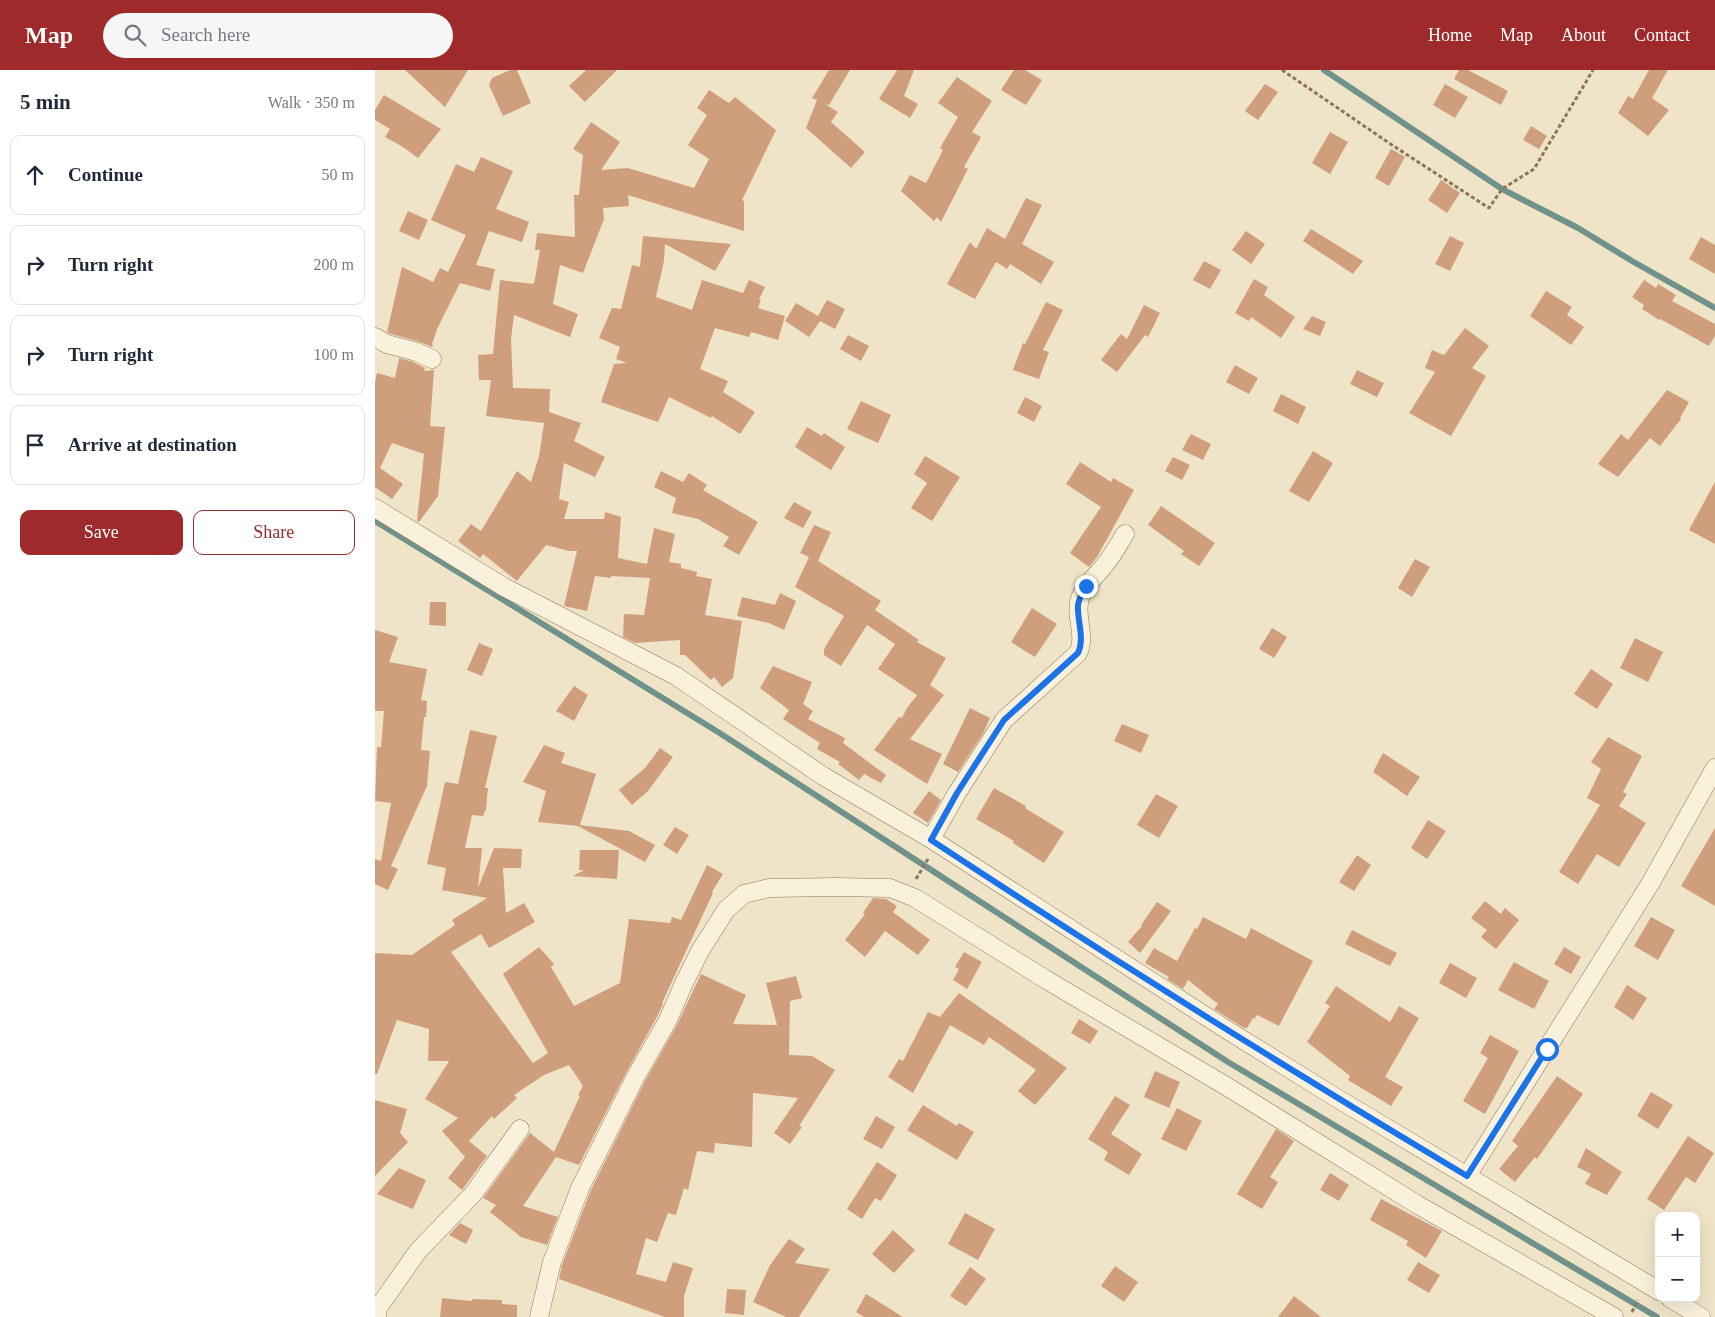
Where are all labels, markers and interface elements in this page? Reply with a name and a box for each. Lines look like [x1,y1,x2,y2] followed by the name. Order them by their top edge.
[103,13,453,58] search box
[121,21,149,49] icon: search
[25,22,73,48] text: Map
[161,24,250,45] text: Search here
[1428,25,1472,45] text: Home
[1500,25,1533,45] text: Map
[1561,25,1606,45] text: About
[1634,25,1690,45] text: Contact
[20,90,71,114] text: 5 min
[268,94,355,111] text: Walk · 350 m
[21,161,49,189] icon: ahead
[68,164,143,185] text: Continue
[322,166,354,183] text: 50 m
[21,251,49,279] icon: right
[68,254,153,275] text: Turn right
[314,256,354,273] text: 200 m
[21,341,49,369] icon: right
[68,344,153,365] text: Turn right
[314,346,354,363] text: 100 m
[21,431,49,459] icon: arrive
[68,434,237,455] text: Arrive at destination
[20,510,183,555] button: Save
[193,510,355,555] button: Share
[1075,575,1098,598] route end
[1536,1038,1559,1061] route start
[1655,1212,1700,1302] map controls
[1655,1212,1700,1257] button: +
[1655,1257,1700,1302] button: −

